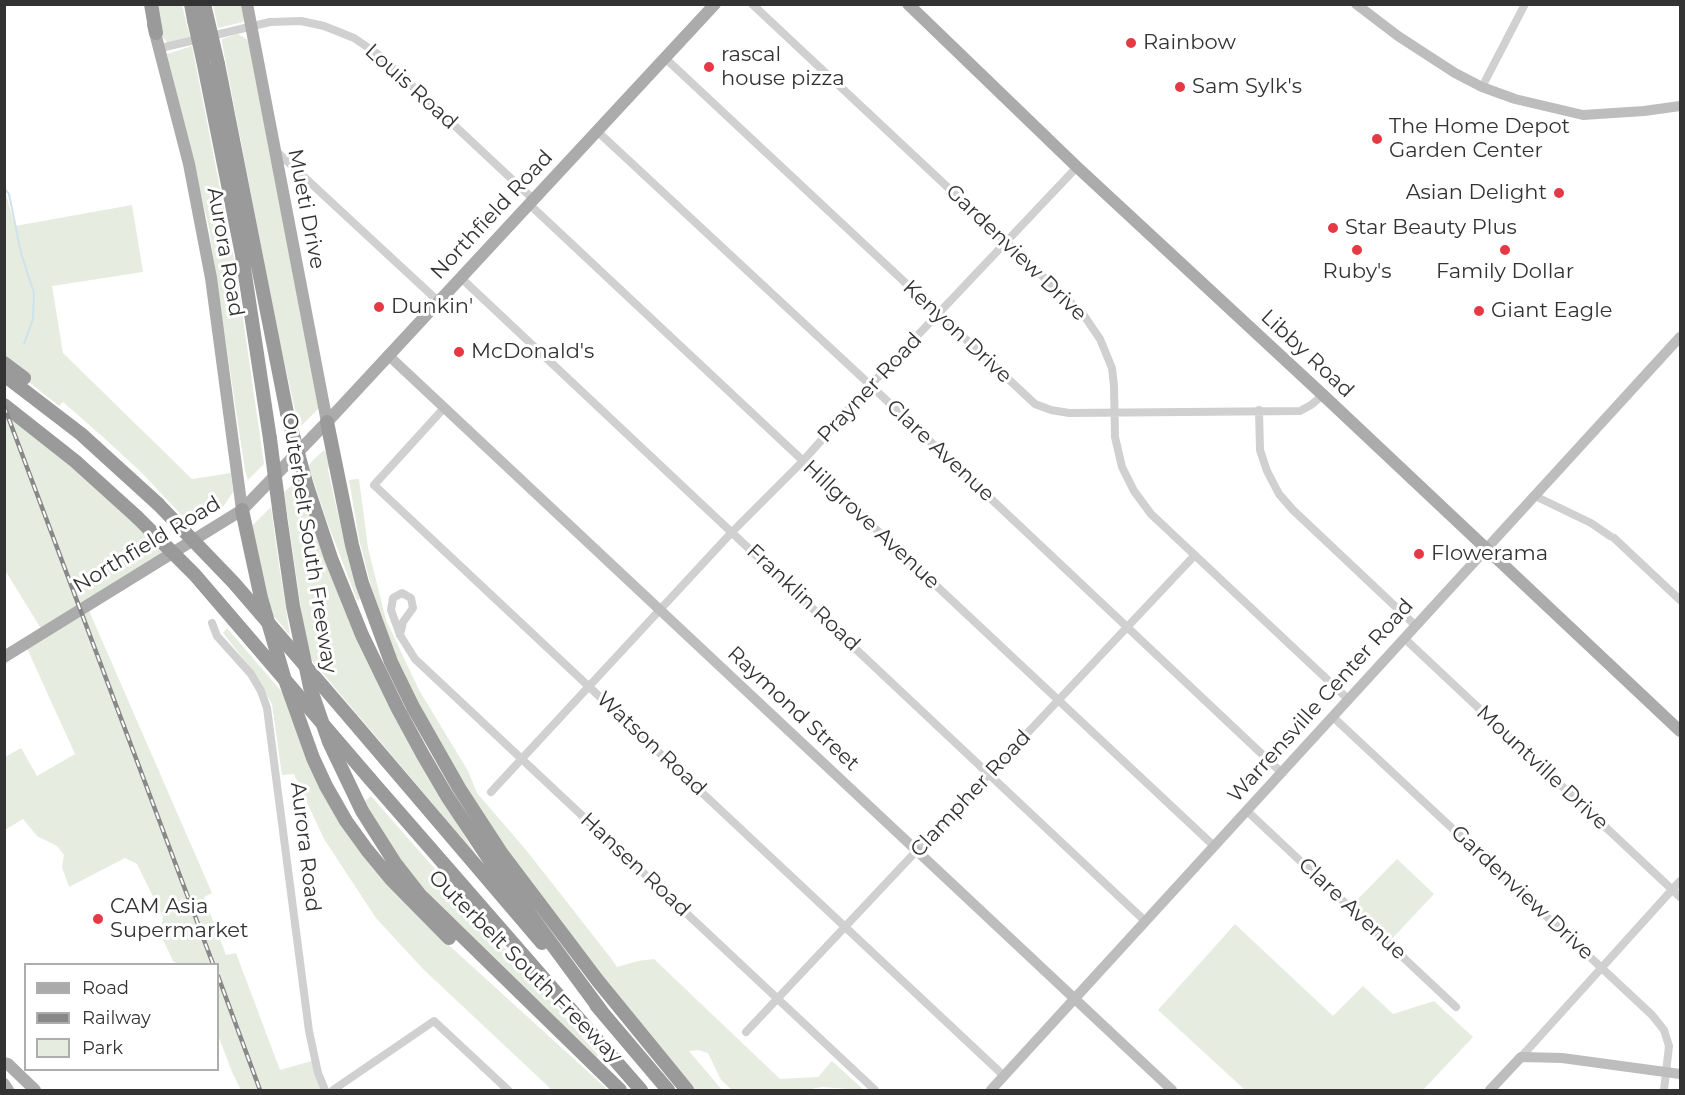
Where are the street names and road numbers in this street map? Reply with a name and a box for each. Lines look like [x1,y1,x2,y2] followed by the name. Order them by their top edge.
[360,39,462,135] street label: Louis Road
[426,145,558,285] street label: Northfield Road
[282,147,330,271] street label: Mueti Drive
[940,179,1092,327] street label: Gardenview Drive
[201,185,249,319] street label: Aurora Road
[897,275,1017,389] street label: Kenyon Drive
[1255,305,1359,403] street label: Libby Road
[813,328,927,448] street label: Prayner Road
[881,395,999,507] street label: Clare Avenue
[276,411,342,675] street label: Outerbelt South Freeway
[797,455,945,595] street label: Hillgrove Avenue
[69,491,225,599] street label: Northfield Road
[741,539,865,657] street label: Franklin Road
[1223,594,1419,808] street label: Warrensville Center Road
[722,641,864,777] street label: Raymond Street
[591,687,711,801] street label: Watson Road
[1471,700,1613,836] street label: Mountville Drive
[905,725,1037,863] street label: Clampher Road
[285,781,325,913] street label: Aurora Road
[575,808,695,922] street label: Hansen Road
[1445,820,1599,966] street label: Gardenview Drive
[1293,853,1411,965] street label: Clare Avenue
[423,865,627,1069] street label: Outerbelt South Freeway

